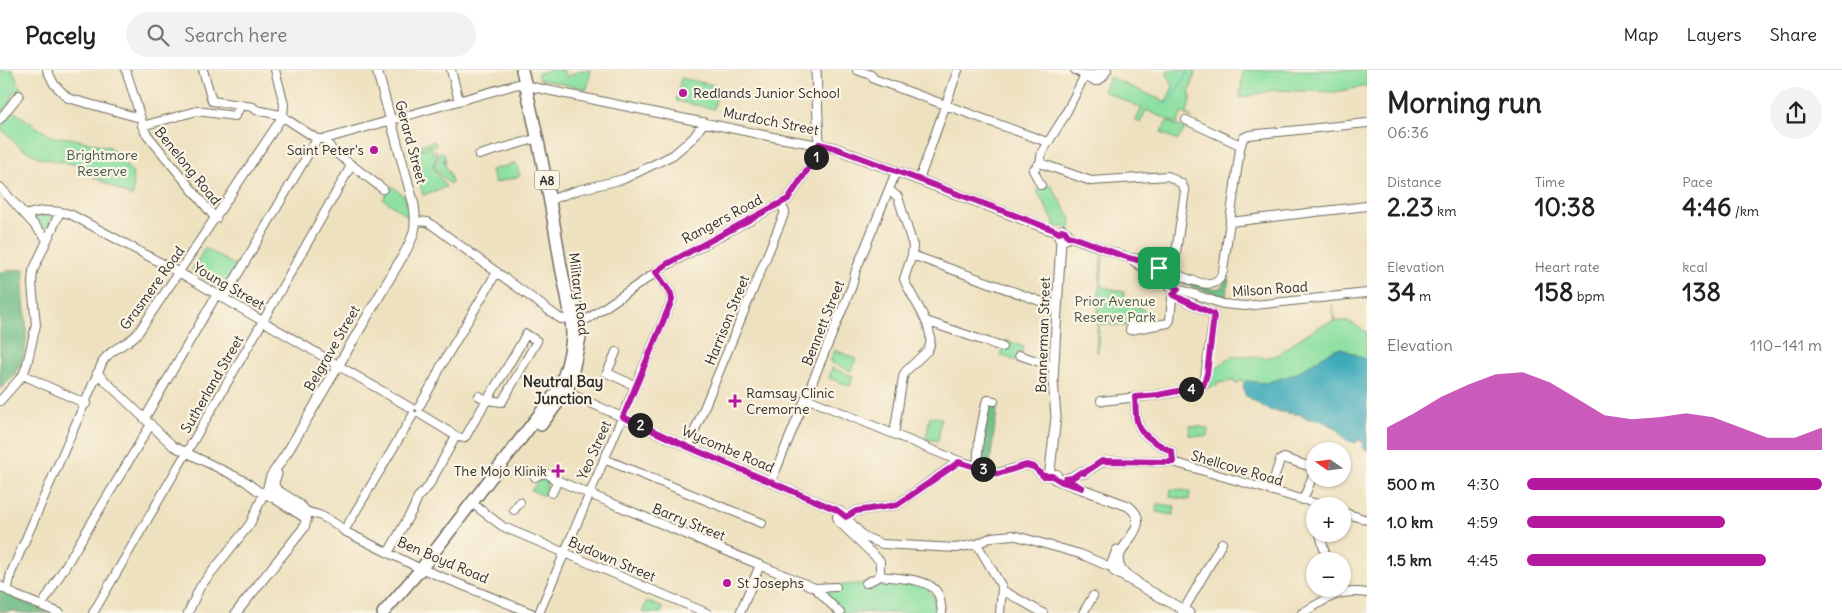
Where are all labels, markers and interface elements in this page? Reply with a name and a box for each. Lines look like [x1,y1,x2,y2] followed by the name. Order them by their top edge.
[126,12,476,57] search box
[25,20,96,50] text: Pacely
[144,21,172,49] icon: search
[184,23,287,47] text: Search here
[1623,23,1658,46] text: Map
[1686,23,1742,46] text: Layers
[1770,23,1817,46] text: Share
[693,84,840,102] place label: Redlands Junior School
[1387,85,1542,121] text: Morning run
[677,87,689,99] marker: Redlands Junior School
[1770,87,1822,139] button: share
[391,98,431,186] street label: Gerard Street
[722,103,821,139] street label: Murdoch Street
[1387,122,1429,142] text: 06:36
[151,123,225,209] street label: Benelong Road
[287,141,364,159] place label: Saint Peter's
[368,144,380,156] marker: Saint Peter's
[804,144,828,170] pin: 1
[66,146,138,180] park label: Brightmore Reserve
[814,148,819,166] text: 1
[534,170,560,190] road number: A8
[1387,173,1442,191] text: Distance
[1535,173,1565,191] text: Time
[1682,173,1713,191] text: Pace
[679,190,765,248] street label: Rangers Road
[1387,191,1434,223] text: 2.23
[1535,191,1595,223] text: 10:38
[1682,191,1731,223] text: 4:46
[1434,202,1457,220] text: km
[1731,202,1759,220] text: /km
[116,243,188,333] street label: Grasmere Road
[1138,247,1180,289] pin
[565,252,593,336] street label: Military Road
[1145,254,1173,282] icon: arrive
[190,258,268,314] street label: Young Street
[1387,258,1444,276] text: Elevation
[1535,258,1600,276] text: Heart rate
[1682,258,1708,276] text: kcal
[701,272,753,368] street label: Harrison Street
[1387,276,1416,308] text: 34
[1535,276,1573,308] text: 158
[1682,276,1721,308] text: 138
[798,277,848,368] street label: Bennett Street
[1032,277,1054,393] street label: Bannerman Street
[1231,277,1309,301] street label: Milson Road
[1416,287,1431,305] text: m
[1573,287,1605,305] text: bpm
[1074,292,1156,326] park label: Prior Avenue Reserve Park
[300,302,364,394] street label: Belgrave Street
[177,332,247,436] street label: Sutherland Street
[1387,335,1453,355] text: Elevation
[1750,335,1822,355] text: 110–141 m
[523,372,603,408] district label: Neutral Bay Junction
[1178,376,1204,402] pin: 4
[1187,380,1196,398] text: 4
[746,384,835,418] place label: Ramsay Clinic Cremorne
[728,394,742,408] marker: Ramsay Clinic Cremorne
[628,412,652,438] pin: 2
[637,416,644,434] text: 2
[573,417,615,482] street label: Yeo Street
[679,421,777,477] street label: Wycombe Road
[1306,442,1351,488] north arrow
[1306,442,1351,597] map controls
[1189,446,1285,490] street label: Shellcove Road
[970,456,996,482] pin: 3
[980,460,987,478] text: 3
[454,462,547,480] place label: The Mojo Klinik
[551,464,565,478] marker: The Mojo Klinik
[1387,474,1435,494] text: 500 m
[1467,474,1499,494] text: 4:30
[1306,497,1351,542] button: +
[650,499,728,545] street label: Barry Street
[1387,512,1433,532] text: 1.0 km
[1467,512,1498,532] text: 4:59
[395,533,491,587] street label: Ben Boyd Road
[566,533,659,586] street label: Bydown Street
[1387,550,1432,570] text: 1.5 km
[1467,550,1498,570] text: 4:45
[1306,552,1351,597] button: −
[737,574,804,592] place label: St Josephs
[721,577,733,589] marker: St Josephs

